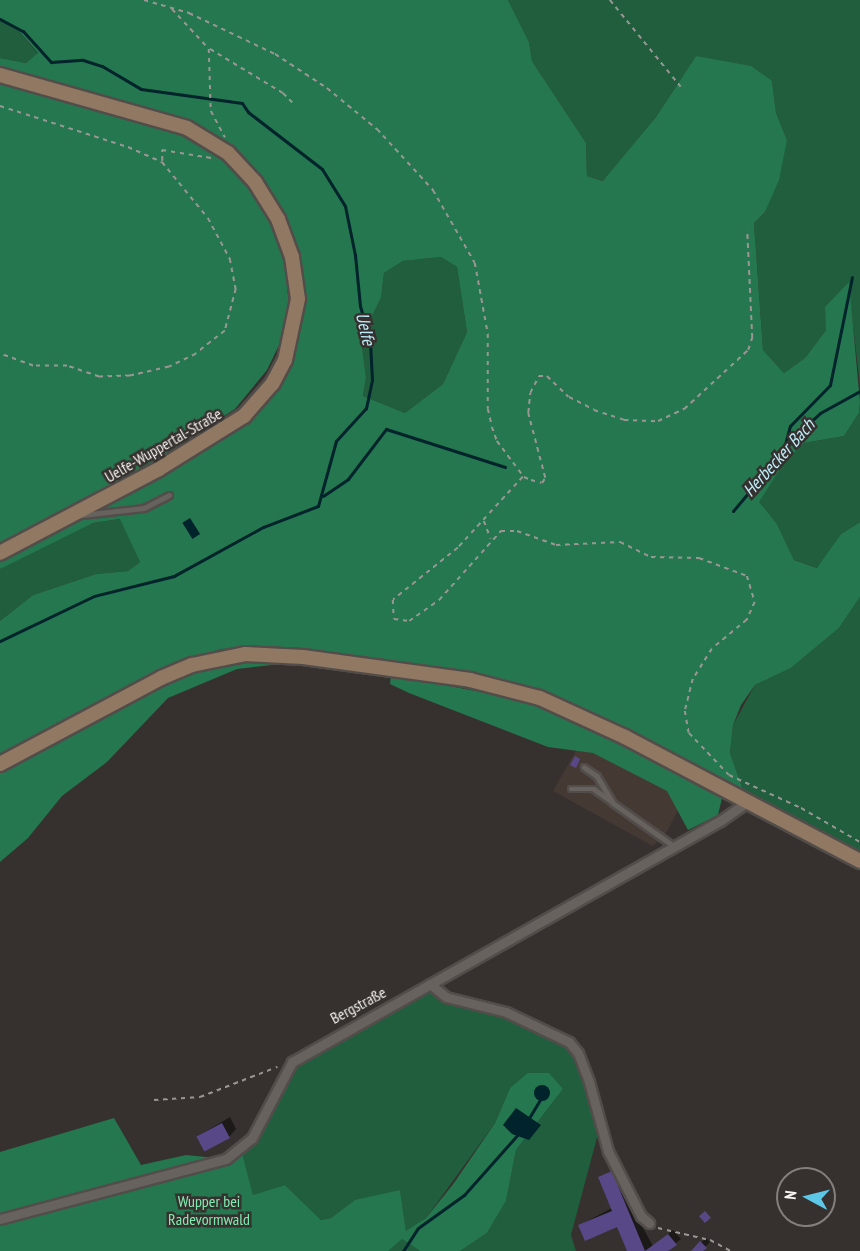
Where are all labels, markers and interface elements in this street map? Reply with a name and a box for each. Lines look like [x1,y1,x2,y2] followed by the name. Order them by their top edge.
[351,311,379,347] water label: Uelfe
[101,404,225,486] street label: Uelfe-Wuppertal-Straße
[739,415,819,501] water label: Herbecker Bach
[327,982,389,1028] street label: Bergstraße
[776,1167,836,1227] north arrow
[780,1190,801,1201] text: N
[168,1191,250,1229] park label: Wupper bei Radevormwald

